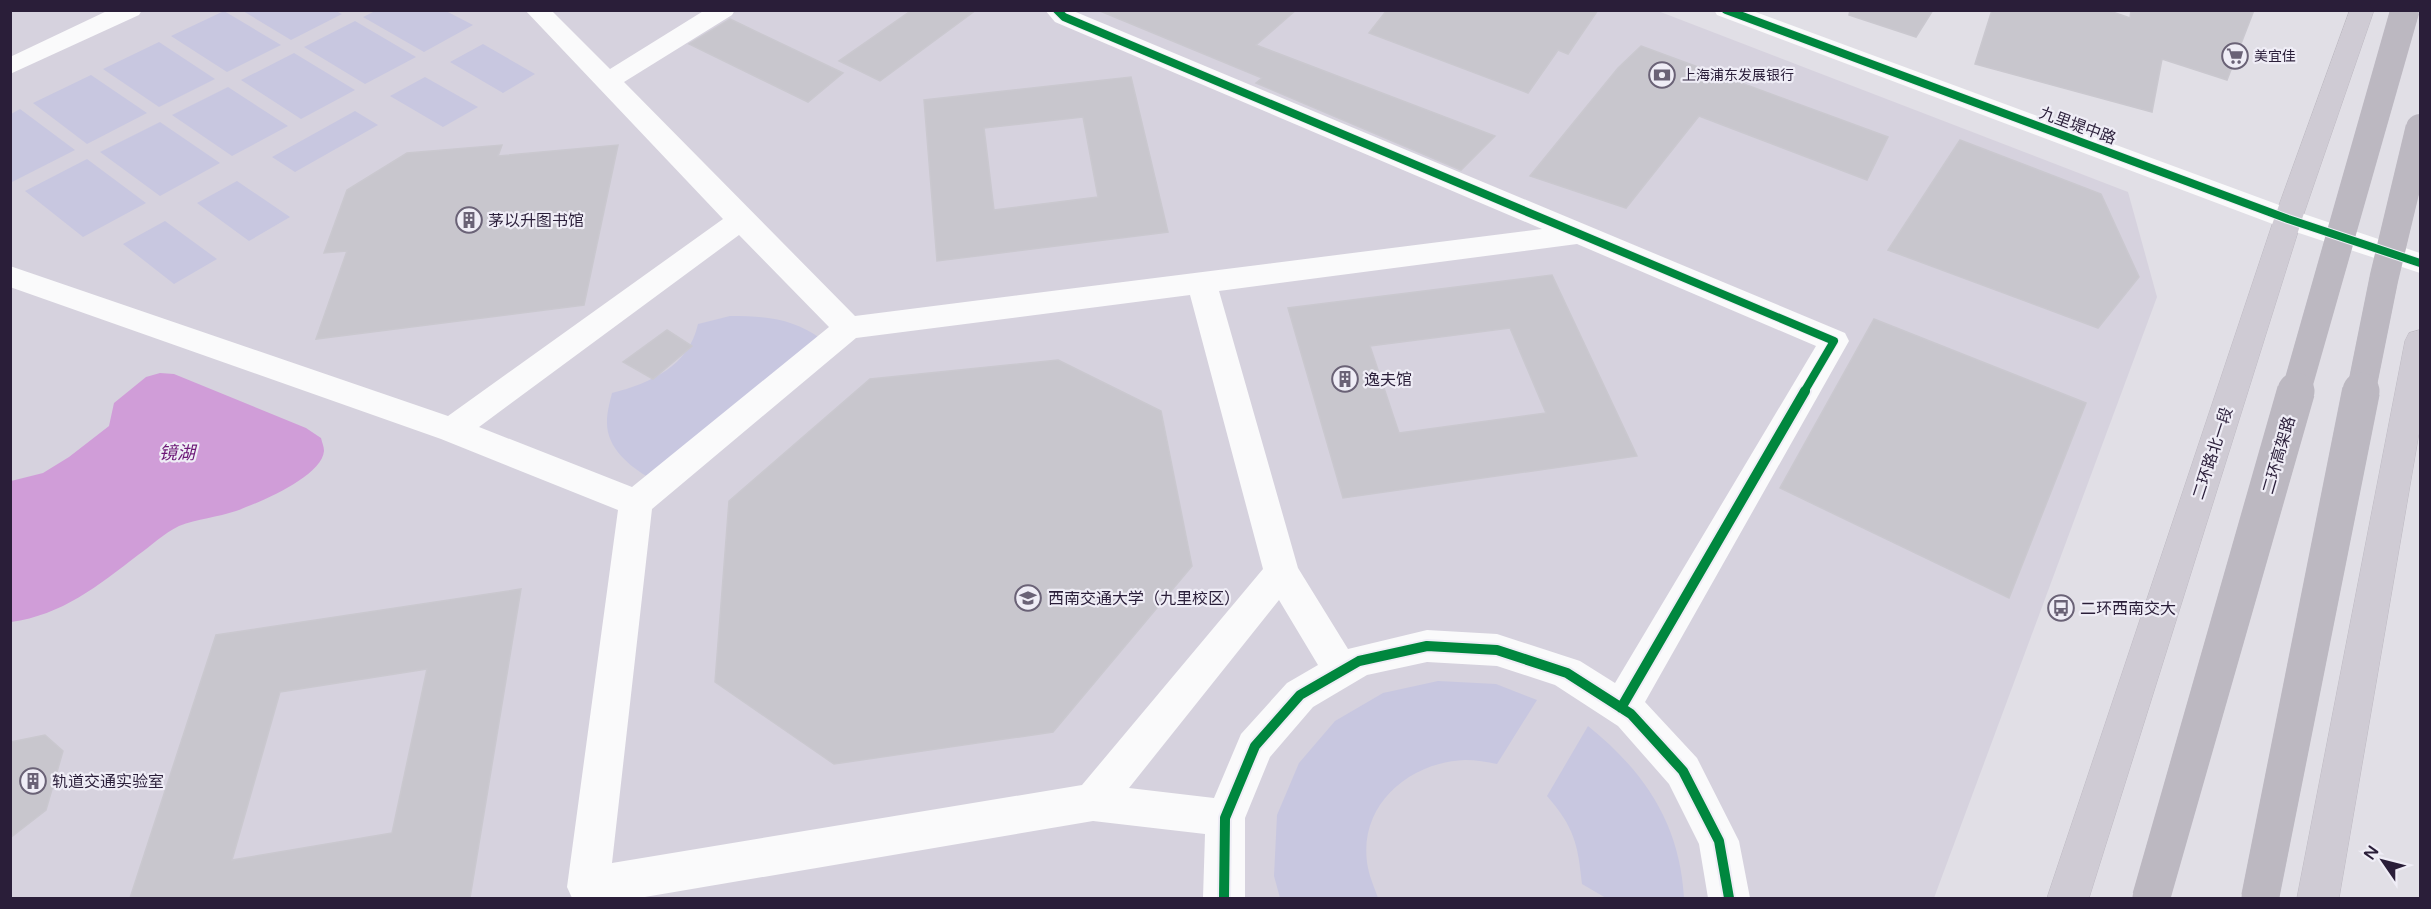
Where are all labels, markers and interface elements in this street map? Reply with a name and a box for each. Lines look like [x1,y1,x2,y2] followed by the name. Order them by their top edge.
[2220,41,2250,71] supermarket icon: 美宜佳
[2254,48,2296,65] place label: 美宜佳
[1647,60,1677,90] bank icon: 上海浦东发展银行
[1682,67,1794,84] place label: 上海浦东发展银行
[2037,103,2119,149] street label: 九里堤中路
[454,205,484,235] building icon: 茅以升图书馆
[488,211,584,231] place label: 茅以升图书馆
[1330,364,1360,394] building icon: 逸夫馆
[1364,370,1412,390] place label: 逸夫馆
[2189,405,2237,502] street label: 二环路北一段
[2258,414,2300,496] street label: 二环高架路
[159,442,198,464] water label: 镜湖
[1013,583,1043,613] school or university icon: 西南交通大学（九里校区）
[1048,589,1240,609] place label: 西南交通大学（九里校区）
[2046,593,2076,623] bus stop icon: 二环西南交大
[2080,599,2176,619] place label: 二环西南交大
[18,766,48,796] building icon: 轨道交通实验室
[52,772,164,792] place label: 轨道交通实验室
[2353,831,2413,891] north arrow
[2360,842,2383,864] text: N

